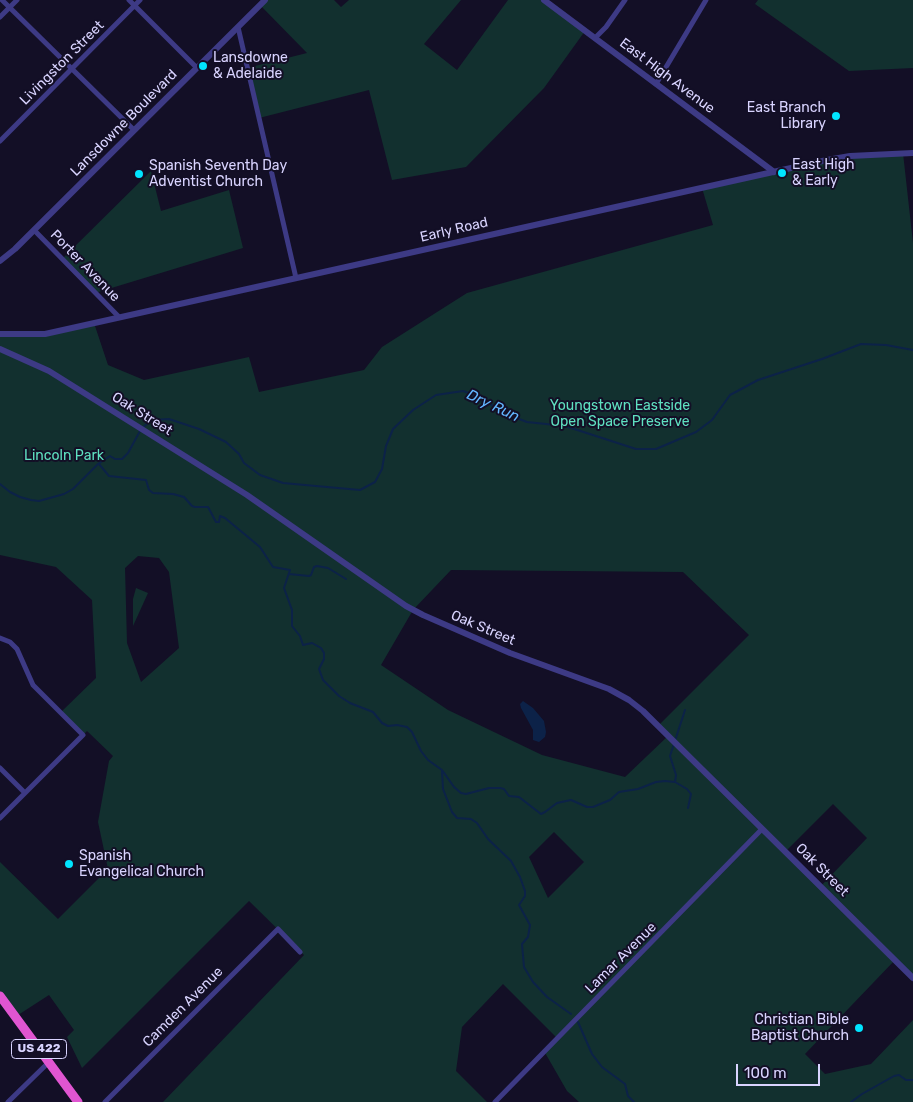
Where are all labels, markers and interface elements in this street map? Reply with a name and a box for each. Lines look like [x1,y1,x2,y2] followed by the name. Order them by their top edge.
[16,17,108,109] street label: Livingston Street
[616,35,718,117] street label: East High Avenue
[213,50,288,82] place label: Lansdowne & Adelaide
[197,60,209,72] marker: Lansdowne & Adelaide
[67,66,181,180] street label: Lansdowne Boulevard
[747,100,826,132] place label: East Branch Library
[830,110,842,122] marker: East Branch Library
[792,157,855,190] place label: East High & Early
[149,158,287,190] place label: Spanish Seventh Day Adventist Church
[776,167,788,179] marker: East High & Early
[133,168,145,180] marker: Spanish Seventh Day Adventist Church
[418,214,490,246] street label: Early Road
[47,227,123,305] street label: Porter Avenue
[464,386,522,426] water label: Dry Run
[109,389,175,439] street label: Oak Street
[550,398,690,431] park label: Youngstown Eastside Open Space Preserve
[24,448,104,464] park label: Lincoln Park
[448,607,518,649] street label: Oak Street
[792,840,852,900] street label: Oak Street
[79,848,204,880] place label: Spanish Evangelical Church
[63,858,75,870] marker: Spanish Evangelical Church
[582,919,660,997] street label: Lamar Avenue
[139,963,227,1051] street label: Camden Avenue
[751,1012,849,1044] place label: Christian Bible Baptist Church
[853,1022,865,1034] marker: Christian Bible Baptist Church
[12,1040,66,1058] road number: US 422
[738,1054,822,1086] scale bar
[744,1064,786,1082] text: 100 m

